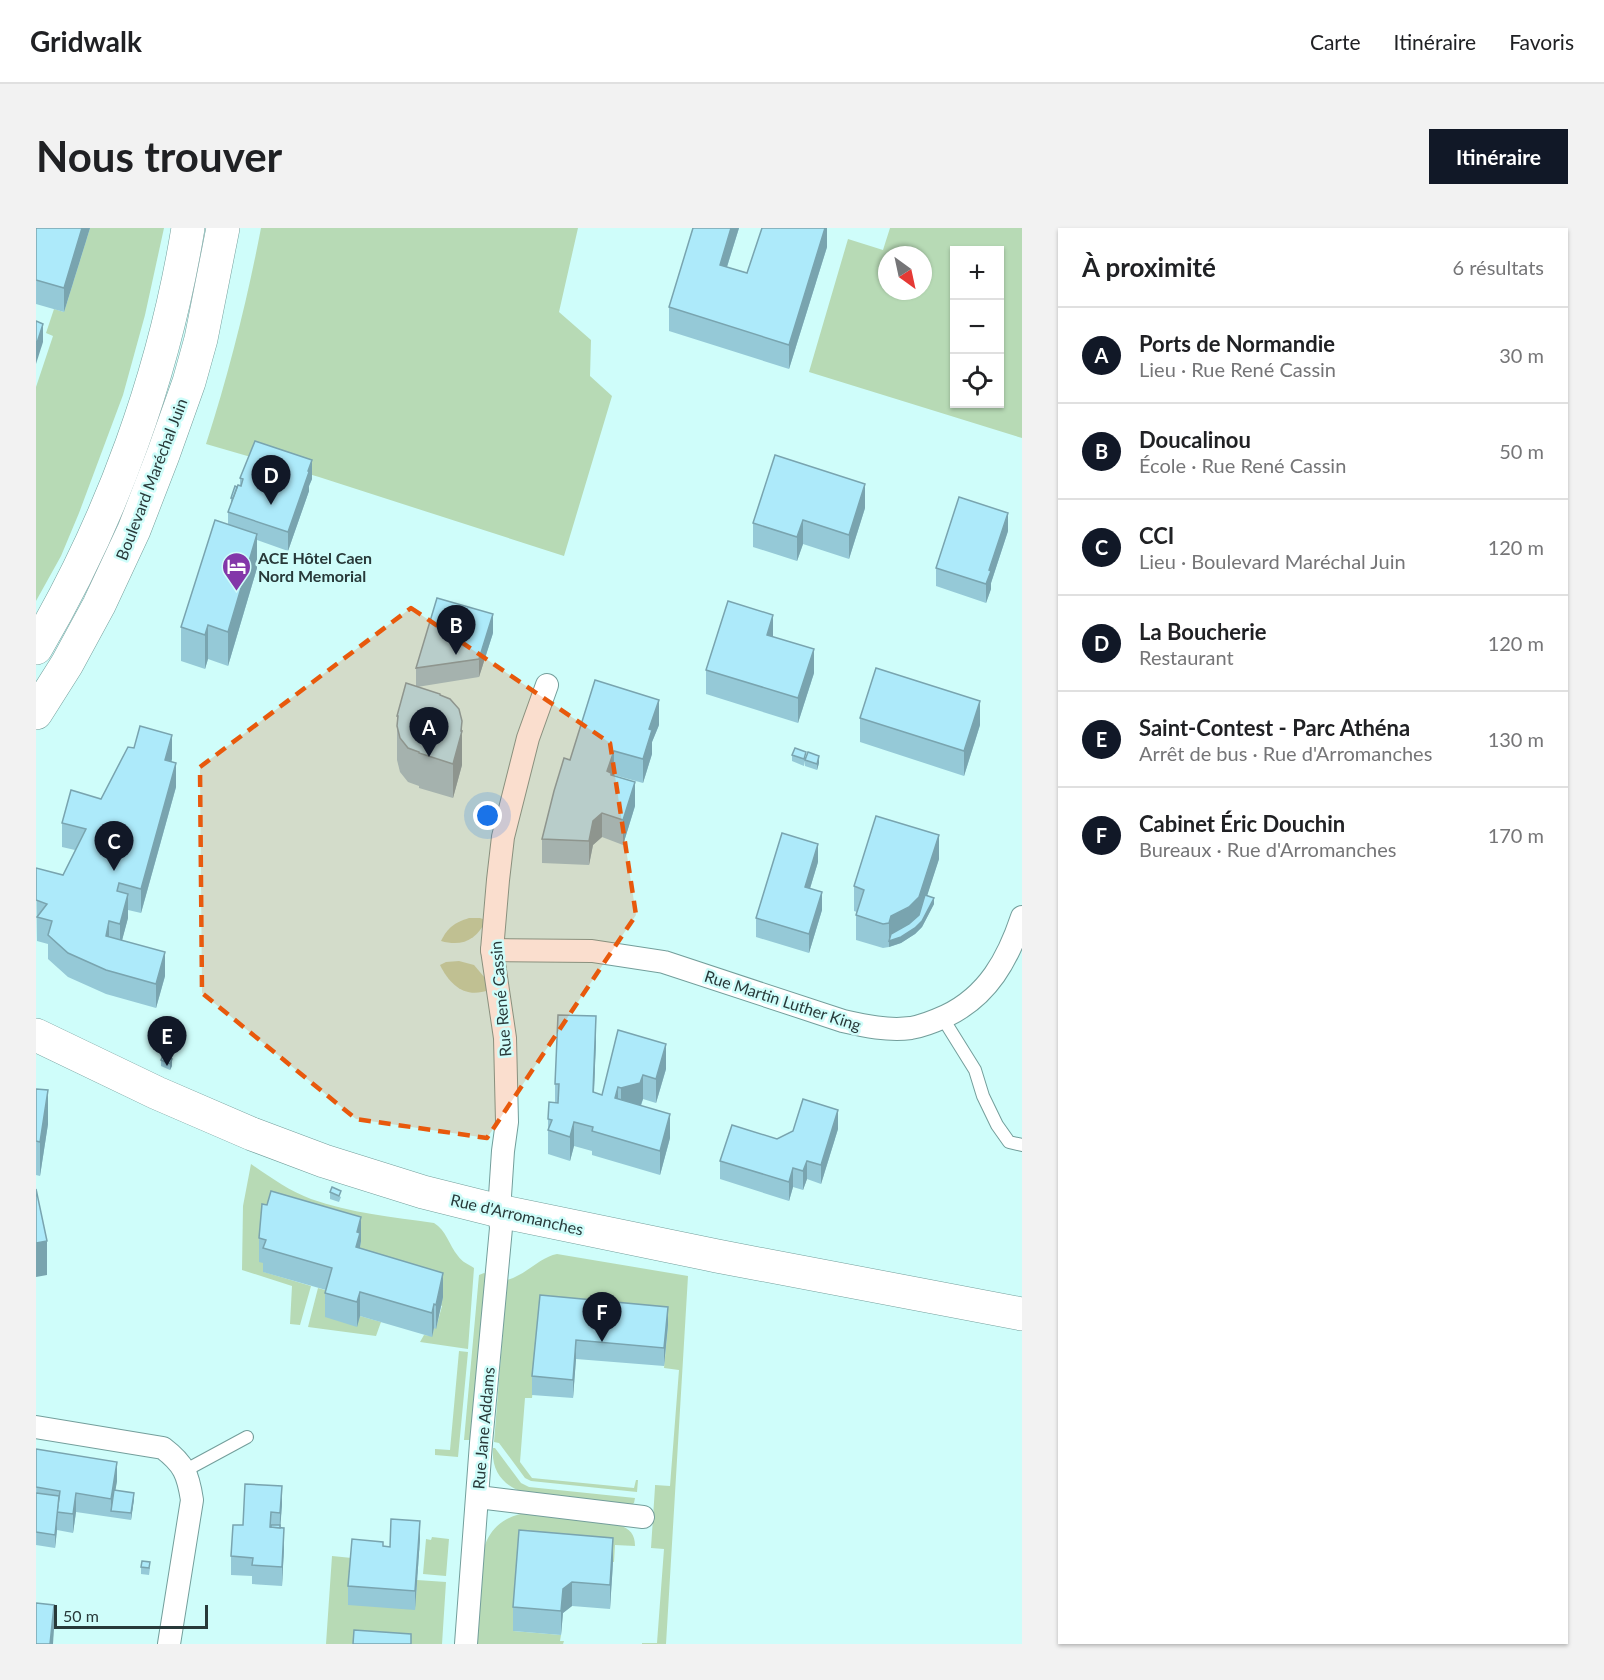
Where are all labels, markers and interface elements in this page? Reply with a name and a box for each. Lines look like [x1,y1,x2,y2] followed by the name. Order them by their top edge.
[30,24,142,58] text: Gridwalk
[1310,29,1361,54] text: Carte
[1394,29,1476,54] text: Itinéraire
[1509,29,1574,54] text: Favoris
[1429,129,1568,184] button: Itinéraire
[36,131,282,181] text: Nous trouver
[878,246,932,300] north arrow
[950,246,1004,408] map controls
[950,246,1004,300] button: +
[1082,251,1216,283] text: À proximité
[1453,255,1544,279] text: 6 résultats
[950,300,1004,354] button: −
[1139,330,1335,357] text: Ports de Normandie
[1095,343,1108,367] text: A
[1499,343,1544,367] text: 30 m
[950,354,1004,408] button: locate
[1139,357,1336,381] text: Lieu · Rue René Cassin
[111,396,191,562] street label: Boulevard Maréchal Juin
[1139,426,1251,453] text: Doucalinou
[1095,439,1108,463] text: B
[1499,439,1544,463] text: 50 m
[1139,453,1346,477] text: École · Rue René Cassin
[252,456,290,505] pin: D
[1139,522,1174,549] text: CCI
[1095,535,1108,559] text: C
[1488,535,1544,559] text: 120 m
[257,548,372,585] place label: ACE Hôtel Caen Nord Memorial
[1139,549,1406,573] text: Lieu · Boulevard Maréchal Juin
[221,550,253,592] hotel icon: ACE Hôtel Caen Nord Memorial
[436,606,476,655] pin: B
[1139,618,1267,645] text: La Boucherie
[1094,631,1109,655] text: D
[1488,631,1544,655] text: 120 m
[1139,645,1234,669] text: Restaurant
[410,708,448,757] pin: A
[1139,714,1410,741] text: Saint-Contest - Parc Athéna
[1096,727,1107,751] text: E
[1488,727,1544,751] text: 130 m
[1139,741,1432,765] text: Arrêt de bus · Rue d'Arromanches
[473,801,502,830] your location
[1139,810,1345,837] text: Cabinet Éric Douchin
[94,822,134,871] pin: C
[1096,823,1107,847] text: F
[1488,823,1544,847] text: 170 m
[1139,837,1396,861] text: Bureaux · Rue d'Arromanches
[485,940,515,1058] street label: Rue René Cassin
[702,966,864,1034] street label: Rue Martin Luther King
[148,1016,186,1066] pin: E
[449,1189,585,1239] street label: Rue d'Arromanches
[582,1292,622,1342] pin: F
[468,1366,498,1490] street label: Rue Jane Addams
[54,1602,208,1630] scale bar
[63,1606,99,1625] text: 50 m

